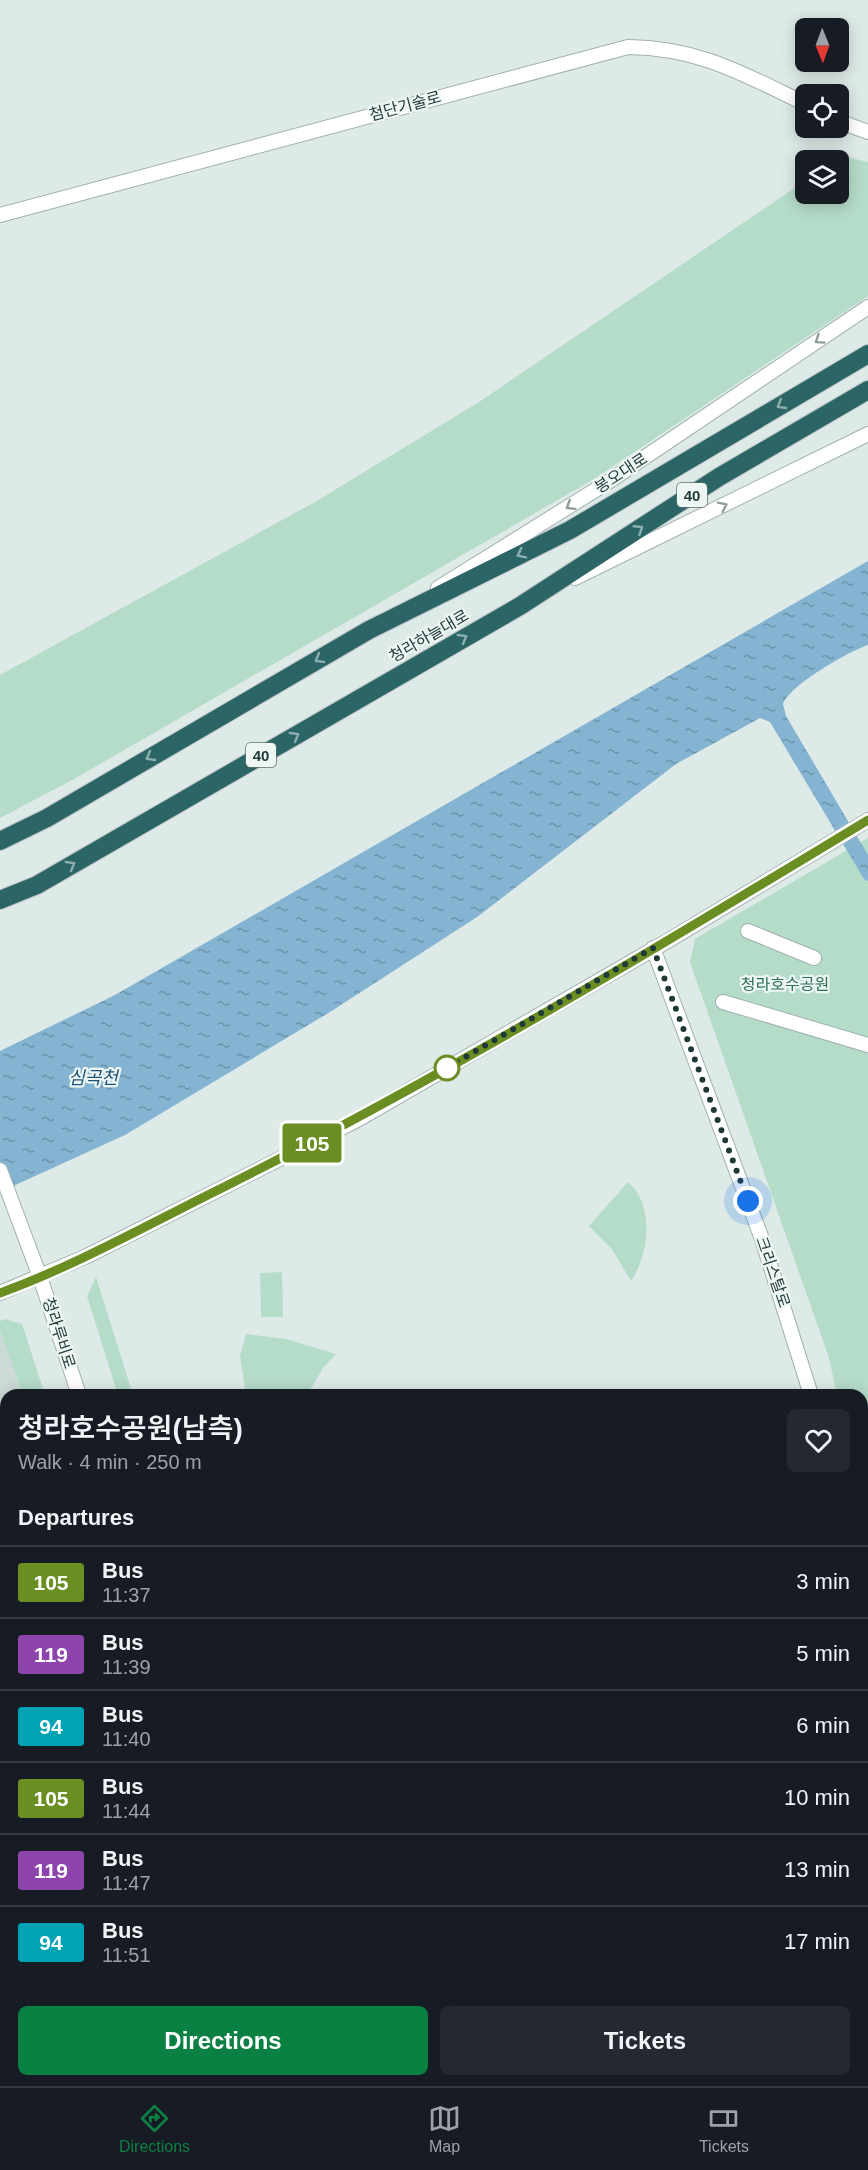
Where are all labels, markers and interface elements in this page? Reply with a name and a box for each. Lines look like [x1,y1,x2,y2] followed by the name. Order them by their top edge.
[795,18,849,72] north arrow
[795,18,849,204] map controls
[795,84,849,138] button: locate
[367,88,443,124] street label: 첨단기술로
[795,150,849,204] button: layers
[815,333,826,344] one-way arrow
[777,398,787,409] one-way arrow
[592,450,651,496] street label: 봉오대로
[677,483,707,507] road number: 40
[566,498,576,510] one-way arrow
[716,501,727,513] one-way arrow
[633,525,644,536] one-way arrow
[517,547,528,558] one-way arrow
[387,606,472,665] street label: 청라하늘대로
[457,634,468,646] one-way arrow
[314,652,325,664] one-way arrow
[289,732,299,743] one-way arrow
[246,743,276,767] road number: 40
[146,750,156,762] one-way arrow
[65,861,75,872] one-way arrow
[741,976,829,993] park label: 청라호수공원
[434,1055,460,1081] unlabelled marker
[68,1068,120,1088] water label: 심곡천
[278,1124,346,1162] line badge: 105
[294,1132,330,1155] text: 105
[733,1186,763,1216] your location
[753,1234,793,1310] street label: 크리스탈로
[40,1295,79,1371] street label: 청라루비로
[787,1409,850,1472] button: heart
[18,1413,243,1444] text: 청라호수공원(남측)
[18,1451,202,1473] text: Walk · 4 min · 250 m
[18,1505,134,1530] text: Departures
[102,1558,144,1583] text: Bus
[796,1569,850,1594] text: 3 min
[33,1571,69,1594] text: 105
[102,1584,151,1606] text: 11:37
[102,1630,144,1655] text: Bus
[796,1641,850,1666] text: 5 min
[34,1643,68,1666] text: 119
[102,1656,151,1678] text: 11:39
[102,1702,144,1727] text: Bus
[796,1713,850,1738] text: 6 min
[39,1715,63,1738] text: 94
[102,1728,151,1750] text: 11:40
[102,1774,144,1799] text: Bus
[784,1785,850,1810] text: 10 min
[33,1787,69,1810] text: 105
[102,1800,151,1822] text: 11:44
[102,1846,144,1871] text: Bus
[784,1857,850,1882] text: 13 min
[34,1859,68,1882] text: 119
[102,1872,151,1894] text: 11:47
[102,1918,144,1943] text: Bus
[784,1929,850,1954] text: 17 min
[39,1931,63,1954] text: 94
[102,1944,151,1966] text: 11:51
[18,2006,428,2075] button: Directions
[440,2006,850,2075] button: Tickets
[119,2102,190,2156] tab: Directions
[428,2102,461,2156] tab: Map
[699,2102,749,2156] tab: Tickets

